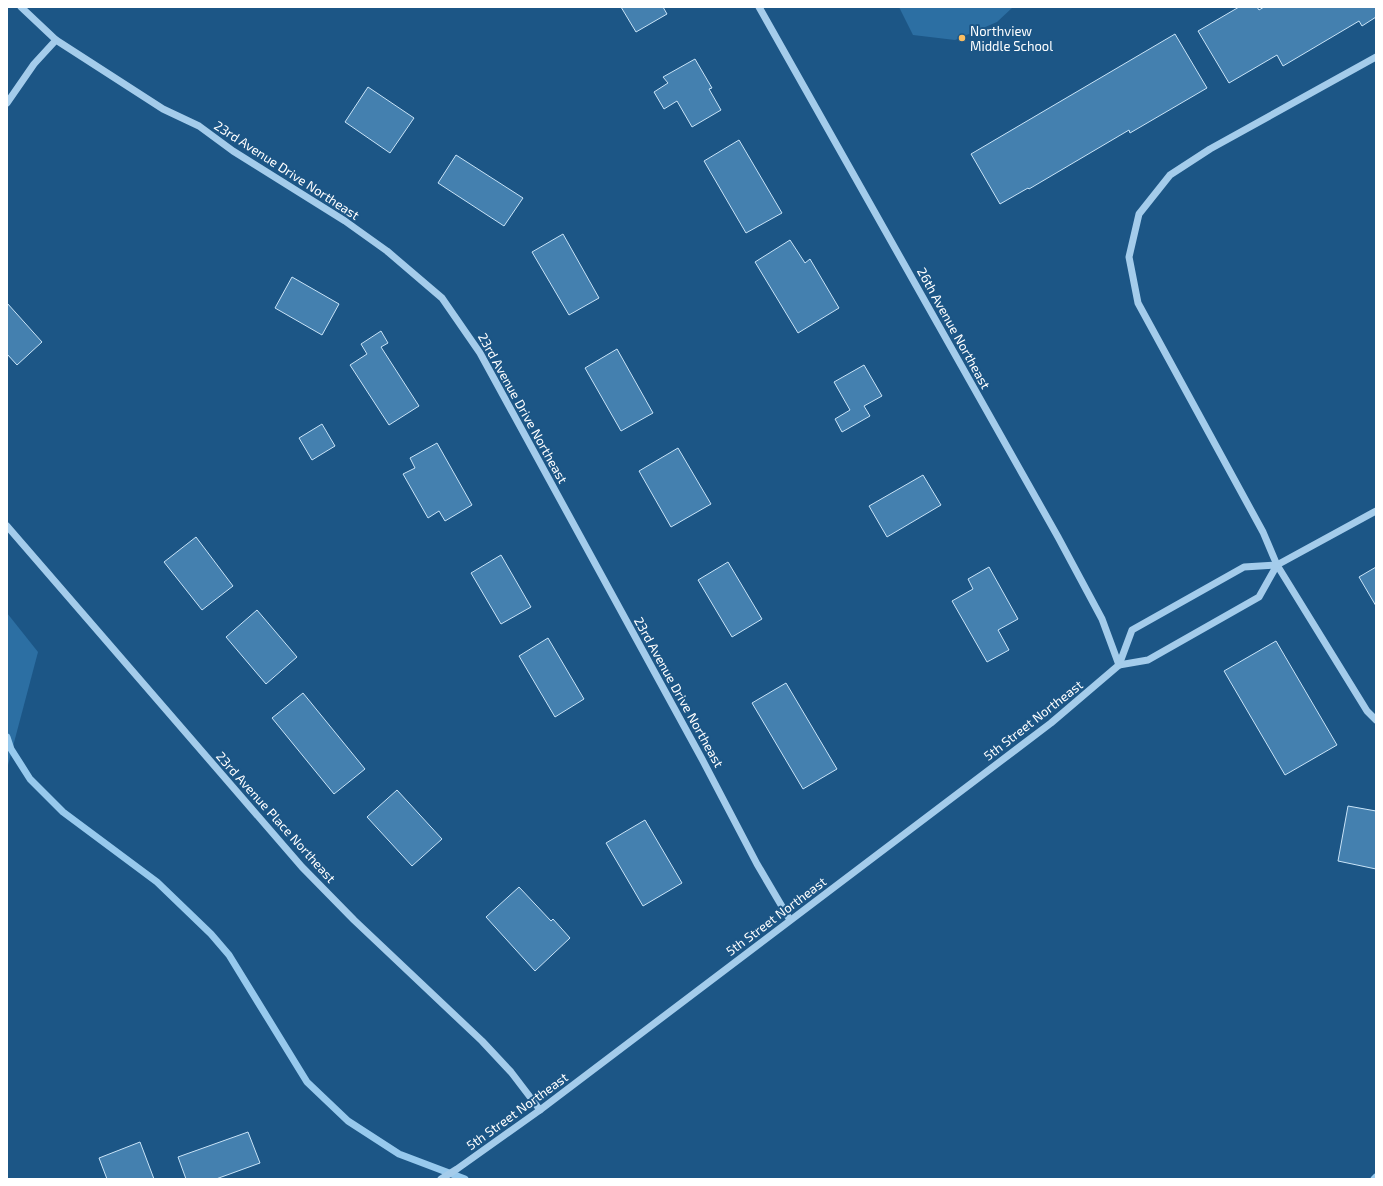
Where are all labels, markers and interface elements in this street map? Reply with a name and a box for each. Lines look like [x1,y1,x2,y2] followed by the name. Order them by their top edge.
[970,23,1053,54] place label: Northview Middle School
[957,33,967,43] marker: Northview Middle School
[211,117,363,223] street label: 23rd Avenue Drive Northeast
[914,265,994,391] street label: 26th Avenue Northeast
[475,330,571,486] street label: 23rd Avenue Drive Northeast
[631,614,727,770] street label: 23rd Avenue Drive Northeast
[980,676,1086,764] street label: 5th Street Northeast
[213,748,339,886] street label: 23rd Avenue Place Northeast
[723,873,829,959] street label: 5th Street Northeast
[463,1069,571,1153] street label: 5th Street Northeast

